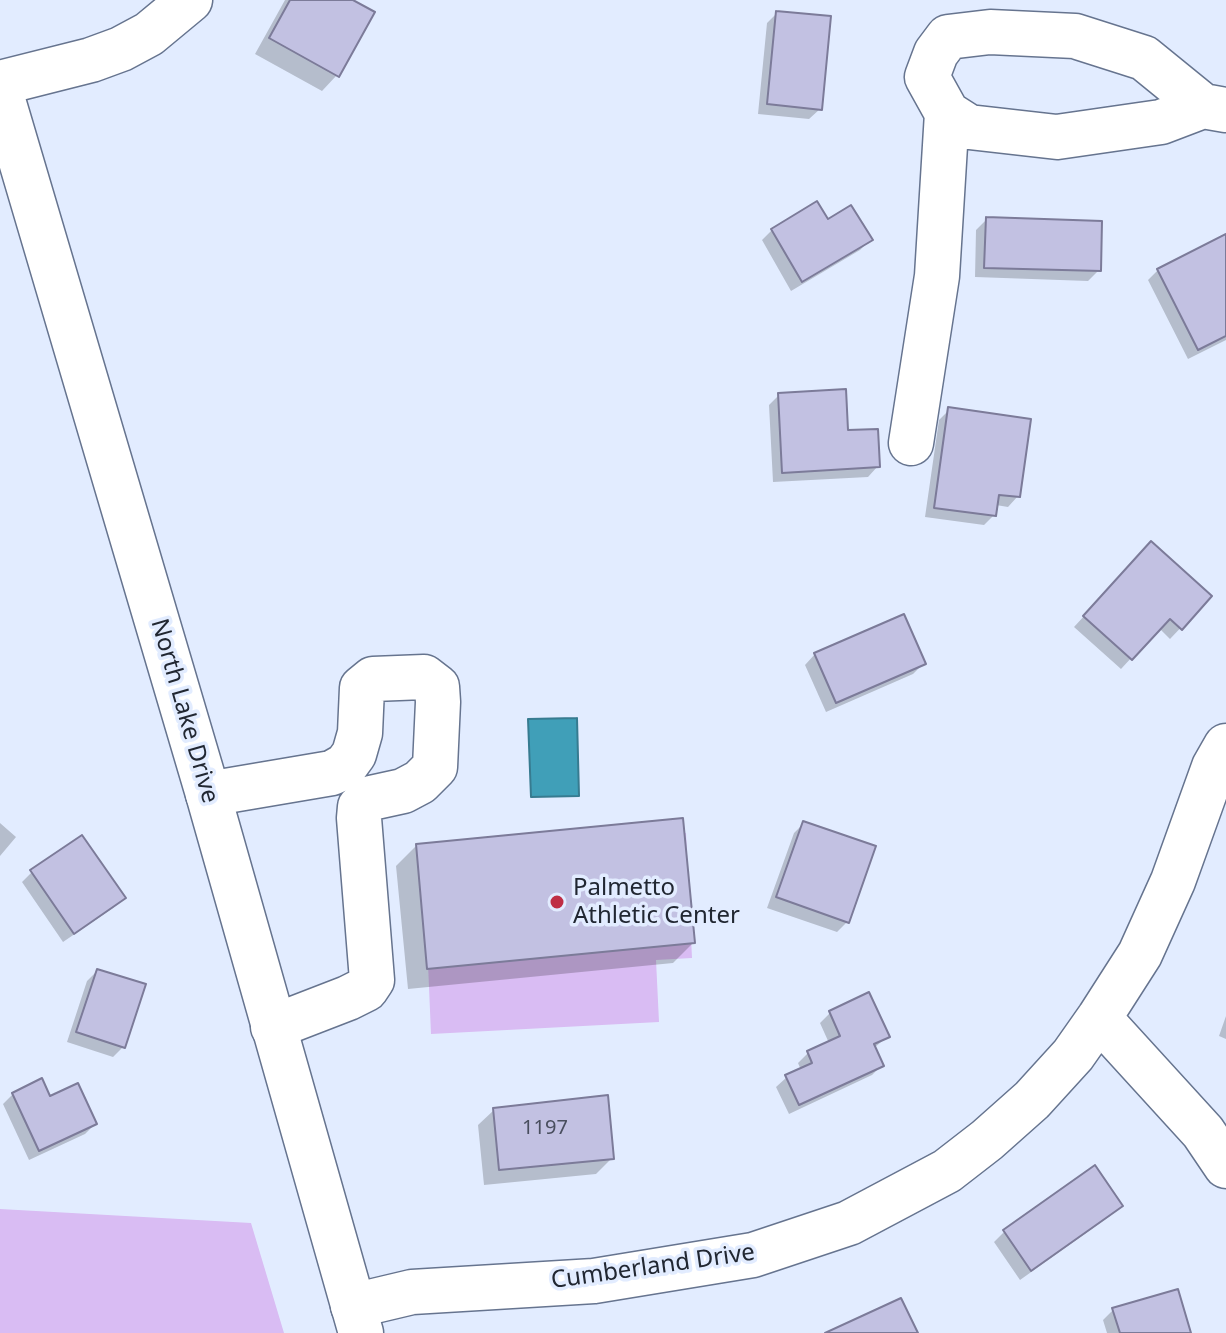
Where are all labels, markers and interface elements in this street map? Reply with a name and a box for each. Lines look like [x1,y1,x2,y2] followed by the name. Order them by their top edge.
[144,616,224,806] street label: North Lake Drive
[573,874,740,930] place label: Palmetto Athletic Center
[548,893,566,911] marker: Palmetto Athletic Center
[522,1116,568,1140] house number: 1197
[549,1238,757,1296] street label: Cumberland Drive

